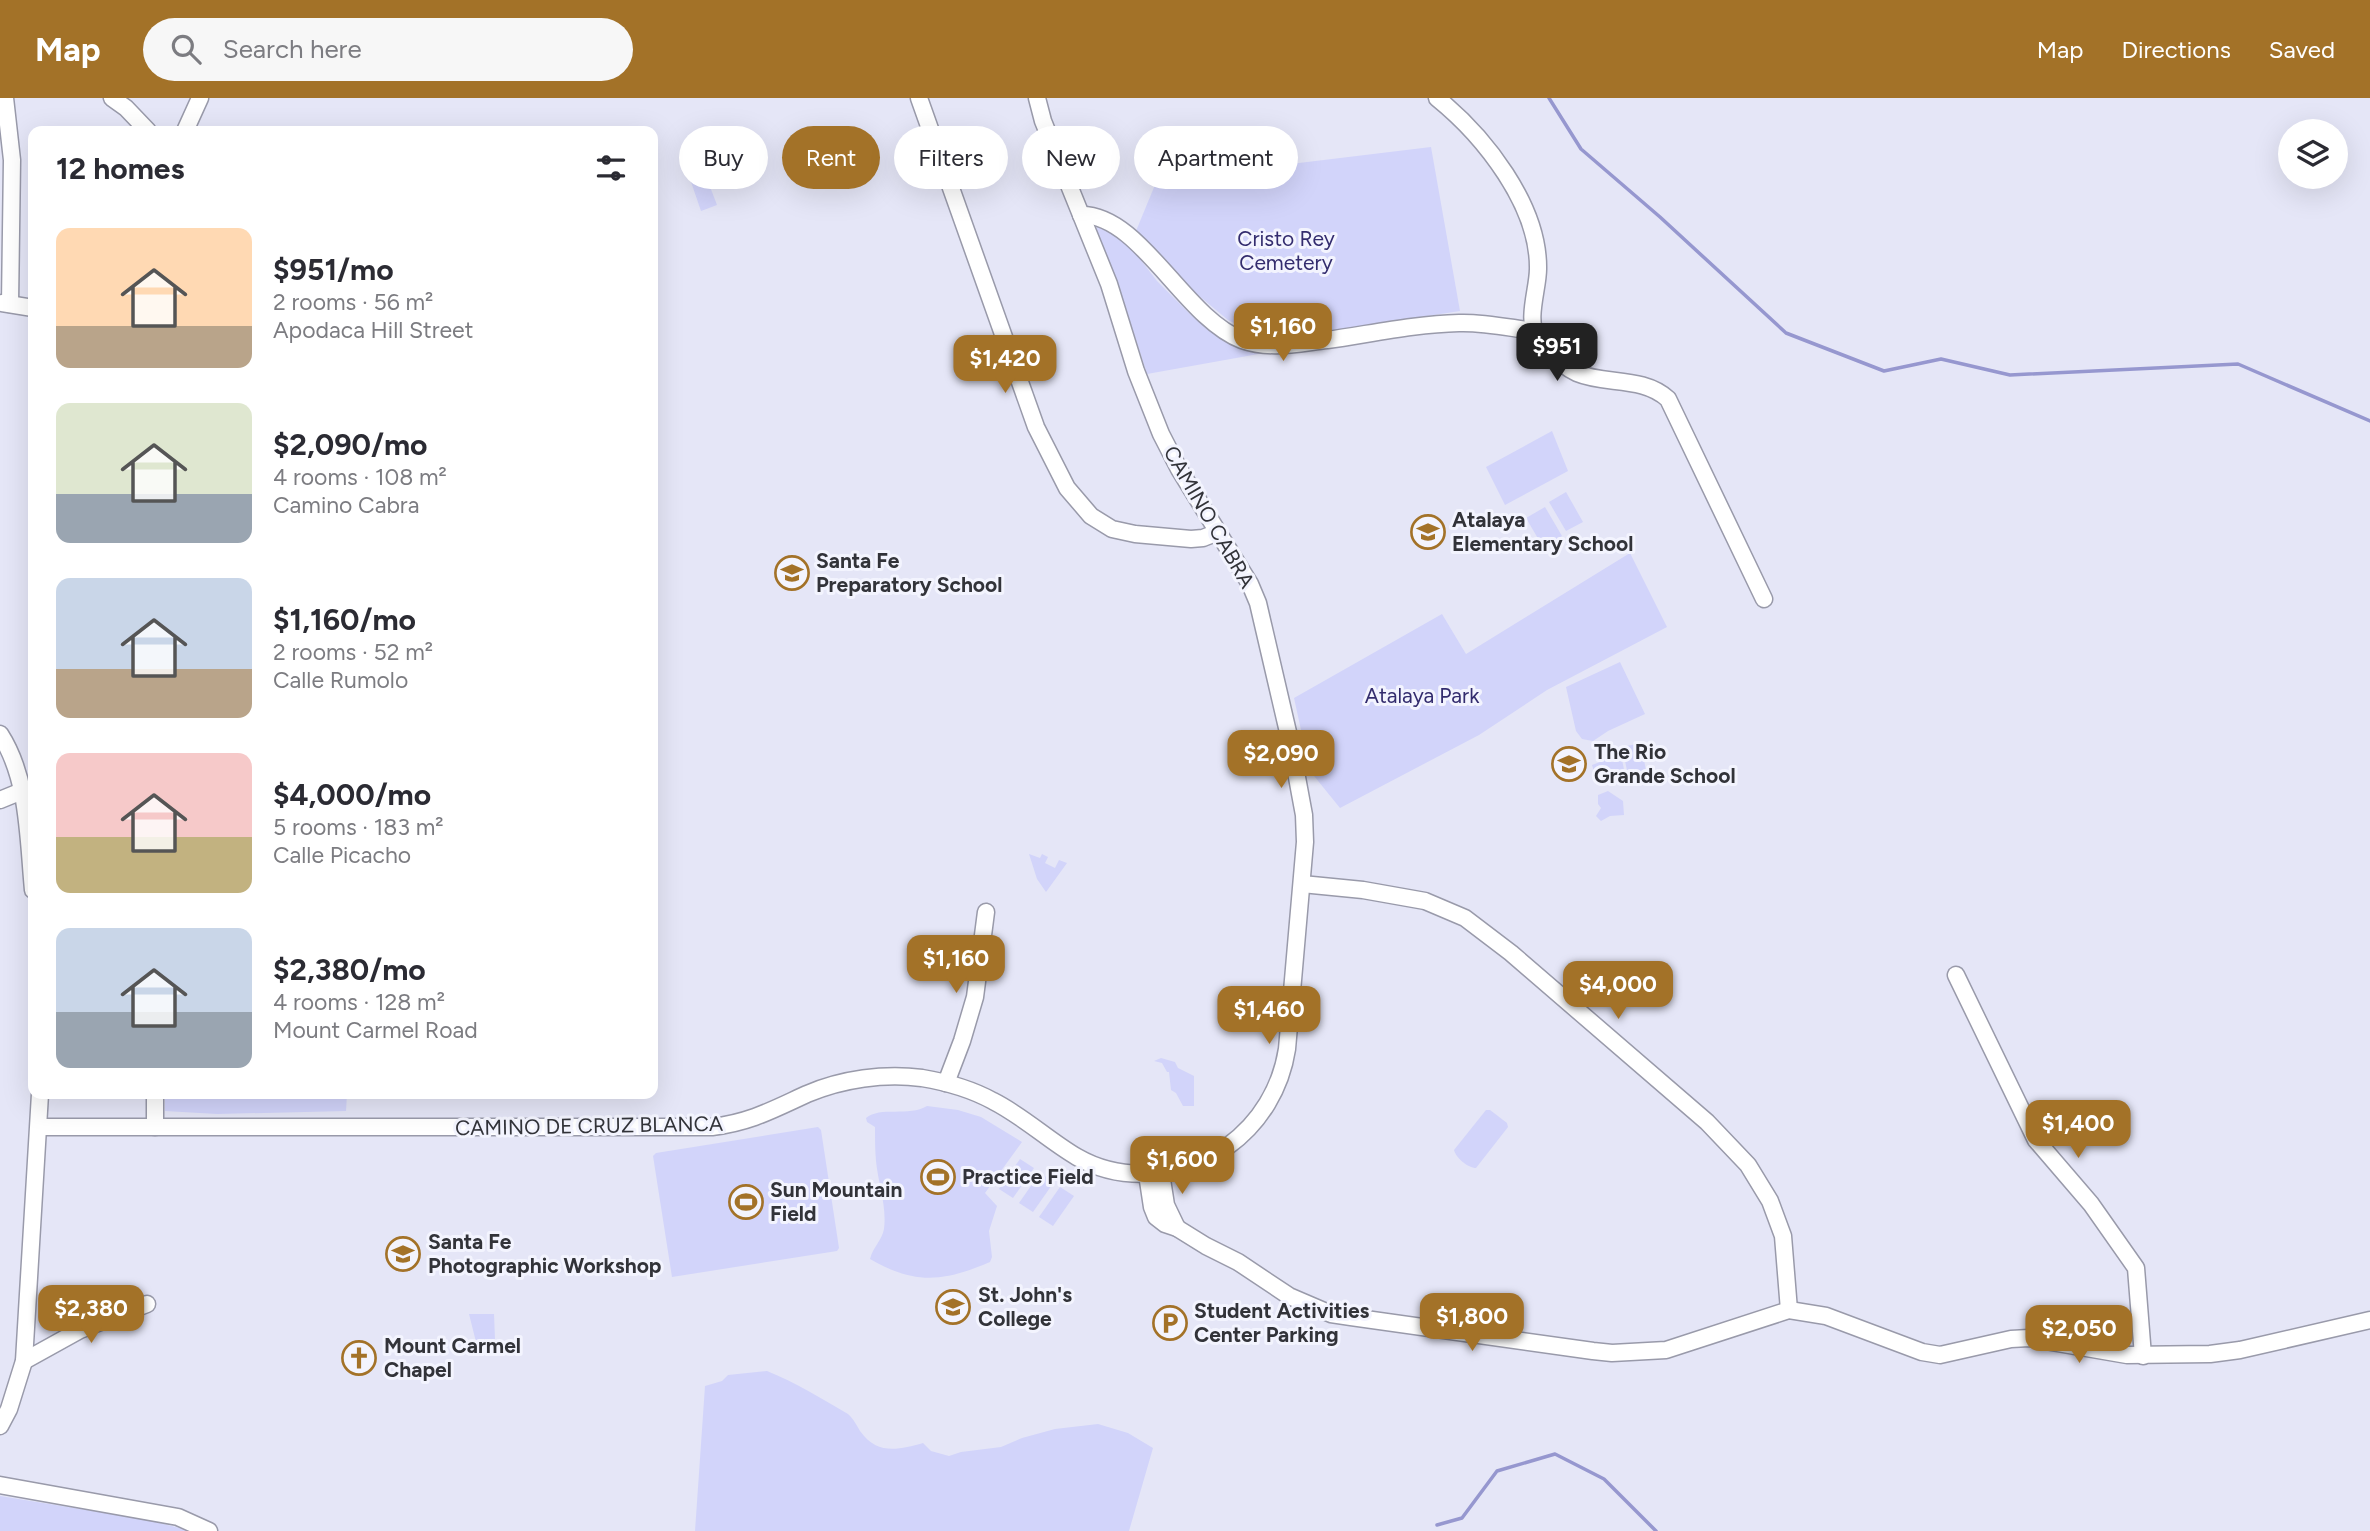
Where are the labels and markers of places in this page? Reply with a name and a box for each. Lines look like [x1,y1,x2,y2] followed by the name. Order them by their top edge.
[1226,303,1340,363] pin: $1,160
[1516,324,1598,383] pin: $951
[948,336,1062,395] pin: $1,420
[1452,507,1633,556] place label: Atalaya Elementary School
[1409,513,1447,551] school or university icon: Atalaya Elementary School
[816,548,1002,597] place label: Santa Fe Preparatory School
[773,554,811,592] school or university icon: Santa Fe Preparatory School
[1224,730,1338,790] pin: $2,090
[1594,739,1736,788] place label: The Rio Grande School
[1550,745,1588,783] school or university icon: The Rio Grande School
[899,936,1013,995] pin: $1,160
[1561,962,1675,1021] pin: $4,000
[1212,986,1326,1046] pin: $1,460
[2021,1100,2135,1160] pin: $1,400
[1125,1136,1239,1196] pin: $1,600
[919,1158,957,1196] sports icon: Practice Field
[962,1164,1094,1189] place label: Practice Field
[770,1177,903,1226] place label: Sun Mountain Field
[727,1183,765,1221] sports icon: Sun Mountain Field
[428,1229,661,1278] place label: Santa Fe Photographic Workshop
[384,1235,422,1273] school or university icon: Santa Fe Photographic Workshop
[978,1282,1072,1331] place label: St. John's College
[34,1286,148,1345] pin: $2,380
[934,1288,972,1326] school or university icon: St. John's College
[1415,1294,1529,1353] pin: $1,800
[1194,1298,1370,1347] place label: Student Activities Center Parking
[1151,1304,1189,1342] parking icon: Student Activities Center Parking
[2022,1306,2136,1365] pin: $2,050
[384,1333,521,1382] place label: Mount Carmel Chapel
[340,1339,378,1377] church icon: Mount Carmel Chapel

